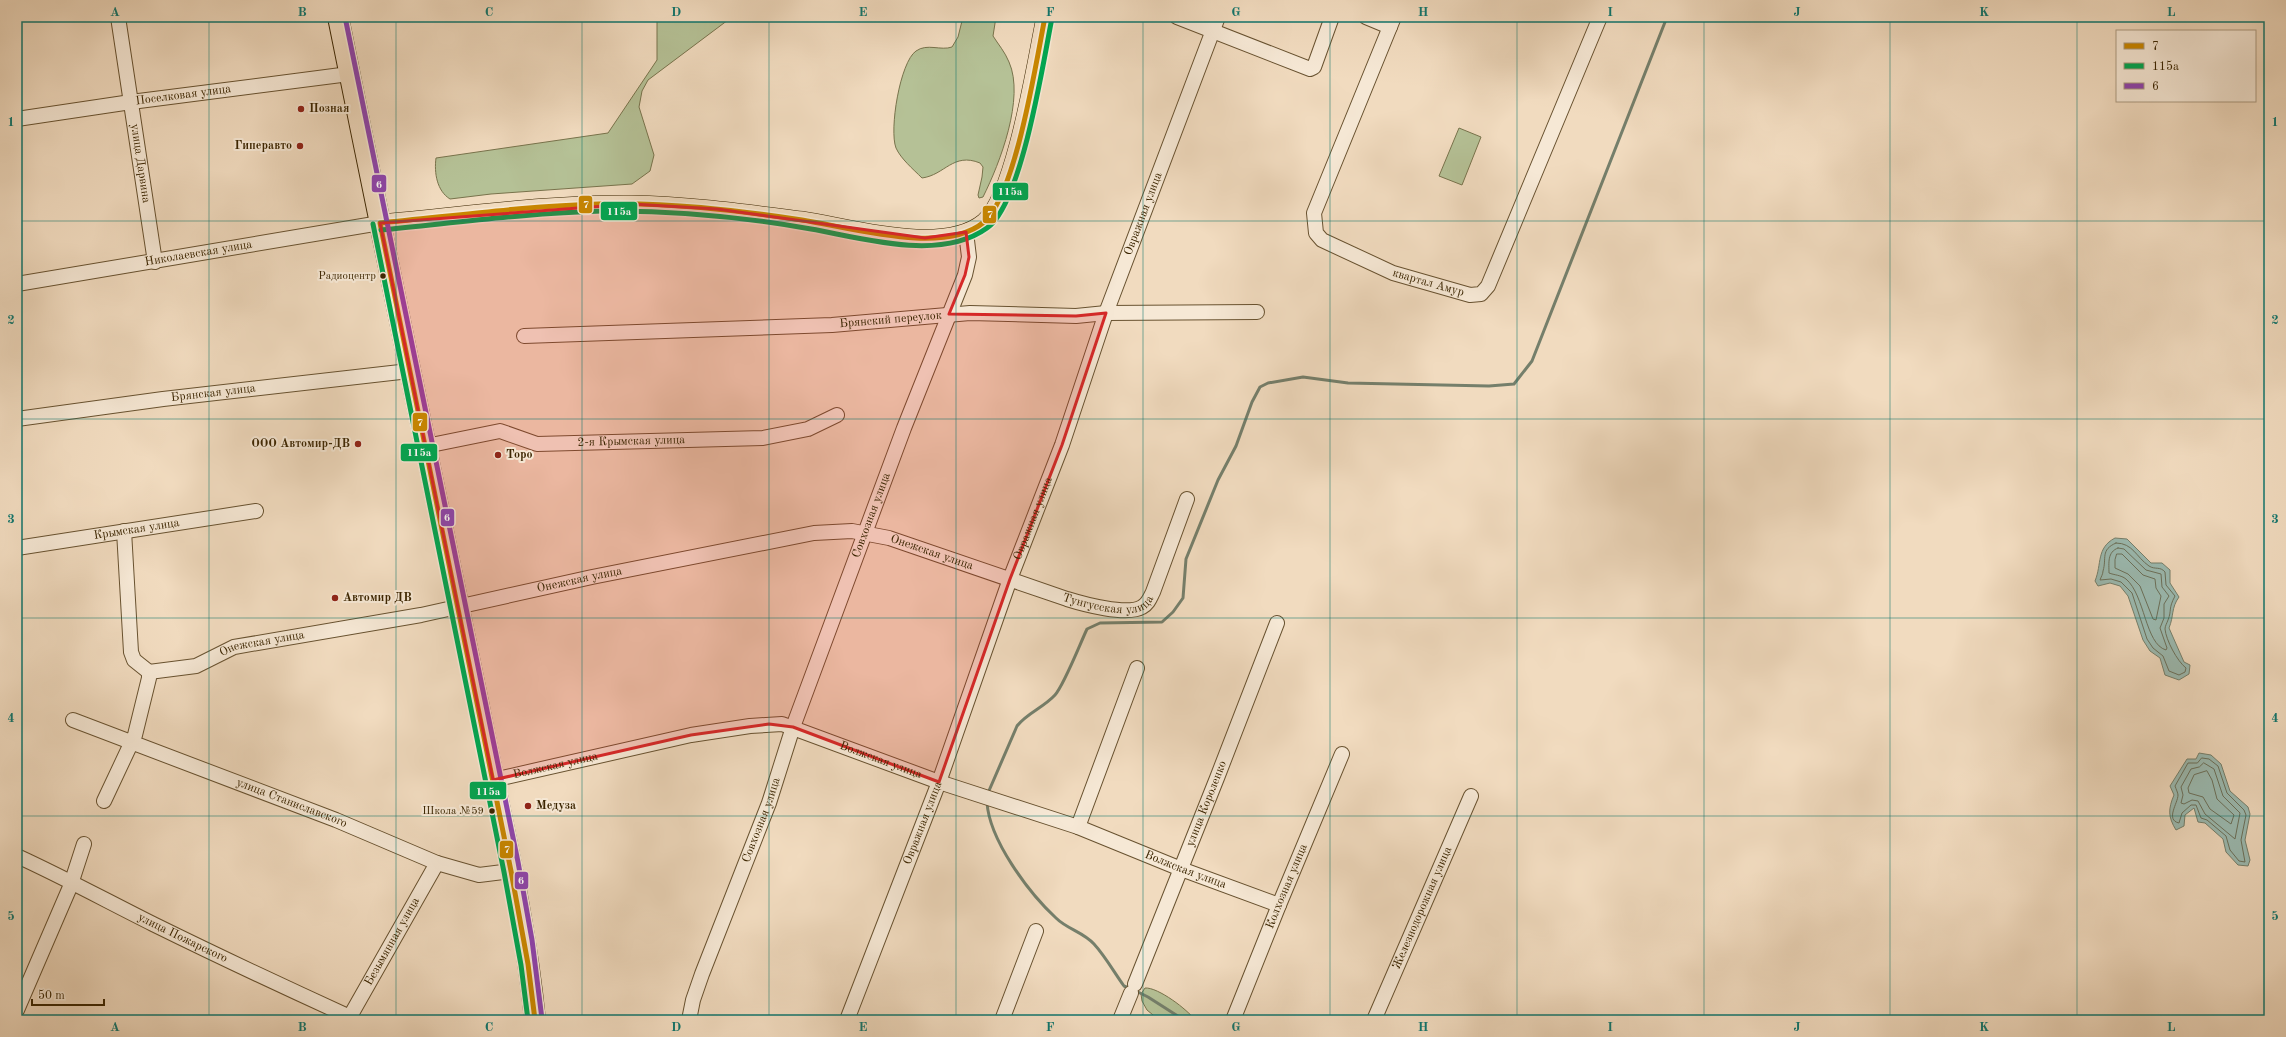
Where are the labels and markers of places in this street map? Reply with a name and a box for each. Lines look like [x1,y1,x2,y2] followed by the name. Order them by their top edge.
[309,103,349,115] place label: Позная
[296,104,306,114] marker: Позная
[234,140,292,152] place label: Гиперавто
[295,141,305,151] marker: Гиперавто
[318,271,376,282] place label: Радиоцентр
[378,271,388,281] marker: Радиоцентр
[251,438,350,450] place label: ООО Автомир-ДВ
[353,439,363,449] marker: ООО Автомир-ДВ
[506,449,533,461] place label: Торо
[493,450,503,460] marker: Торо
[343,592,412,604] place label: Автомир ДВ
[330,593,340,603] marker: Автомир ДВ
[536,800,576,812] place label: Медуза
[523,801,533,811] marker: Медуза
[422,806,484,817] place label: Школа №59
[487,806,497,816] marker: Школа №59

